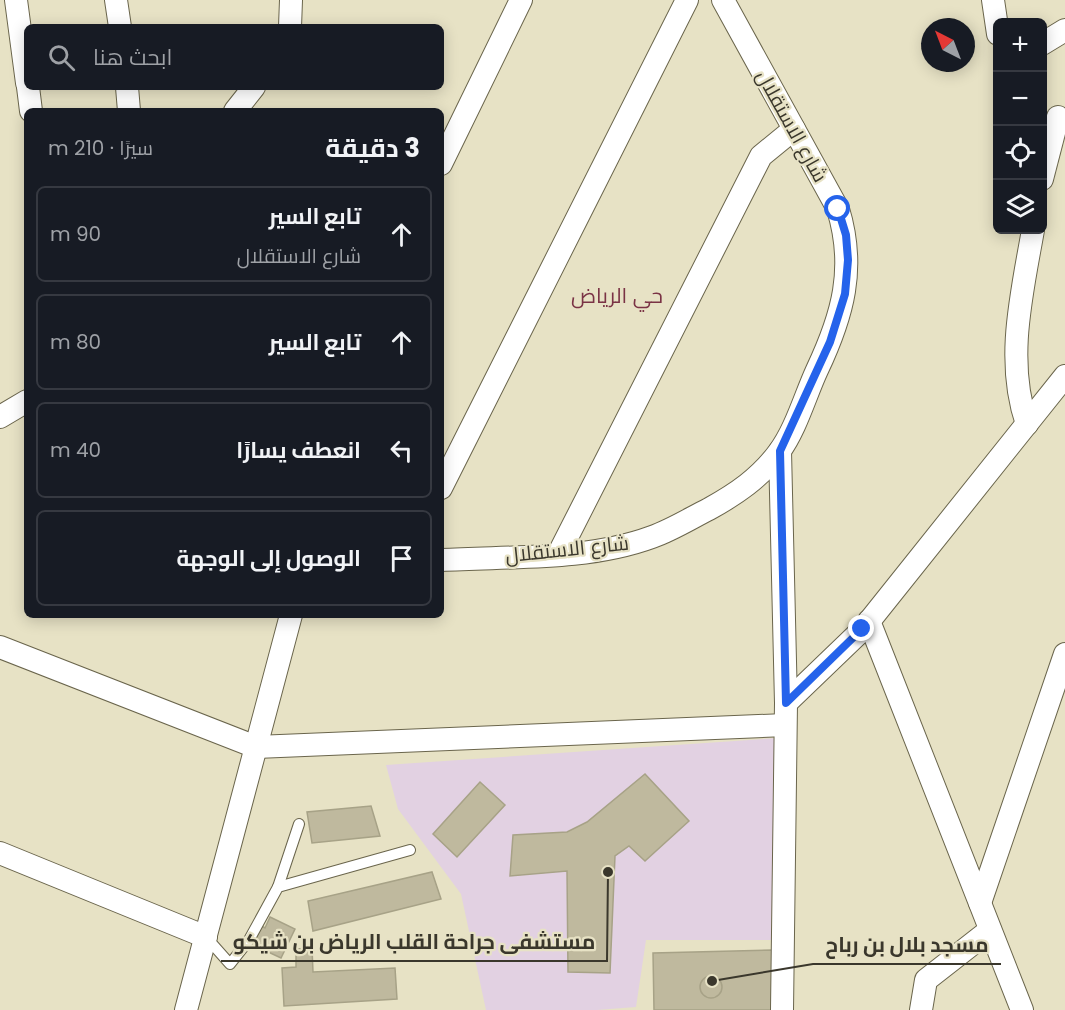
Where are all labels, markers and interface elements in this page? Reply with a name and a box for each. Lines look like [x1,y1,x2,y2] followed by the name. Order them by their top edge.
[921,18,975,72] north arrow
[993,18,1047,234] map controls
[993,18,1047,72] button: +
[24,24,444,90] search box
[45,41,78,74] icon: search
[93,42,172,73] text: ابحث هنا
[750,65,834,187] street label: شارع الاستقلال
[993,72,1047,126] button: −
[993,126,1047,180] button: locate
[325,130,420,166] text: 3 دقيقة
[48,134,153,162] text: سيرًا · 210 m
[993,180,1047,234] button: layers
[824,195,850,221] route start
[269,201,361,232] text: تابع السير
[385,218,418,251] icon: ahead
[50,220,101,248] text: 90 m
[237,242,361,270] text: شارع الاستقلال
[571,281,663,312] district label: حي الرياض
[385,326,418,359] icon: ahead
[269,327,361,358] text: تابع السير
[50,328,101,356] text: 80 m
[385,434,418,467] icon: left
[236,435,361,466] text: انعطف يسارًا
[50,436,101,464] text: 40 m
[504,529,630,569] street label: شارع الاستقلال
[385,542,418,575] icon: arrive
[176,543,361,574] text: الوصول إلى الوجهة
[848,615,874,641] route end
[221,922,607,961] callout: مستشفى جراحة القلب الرياض بن شيكو
[813,925,1001,964] callout: مسجد بلال بن رباح
[233,927,595,956] text: مستشفى جراحة القلب الرياض بن شيكو
[825,930,989,959] text: مسجد بلال بن رباح

